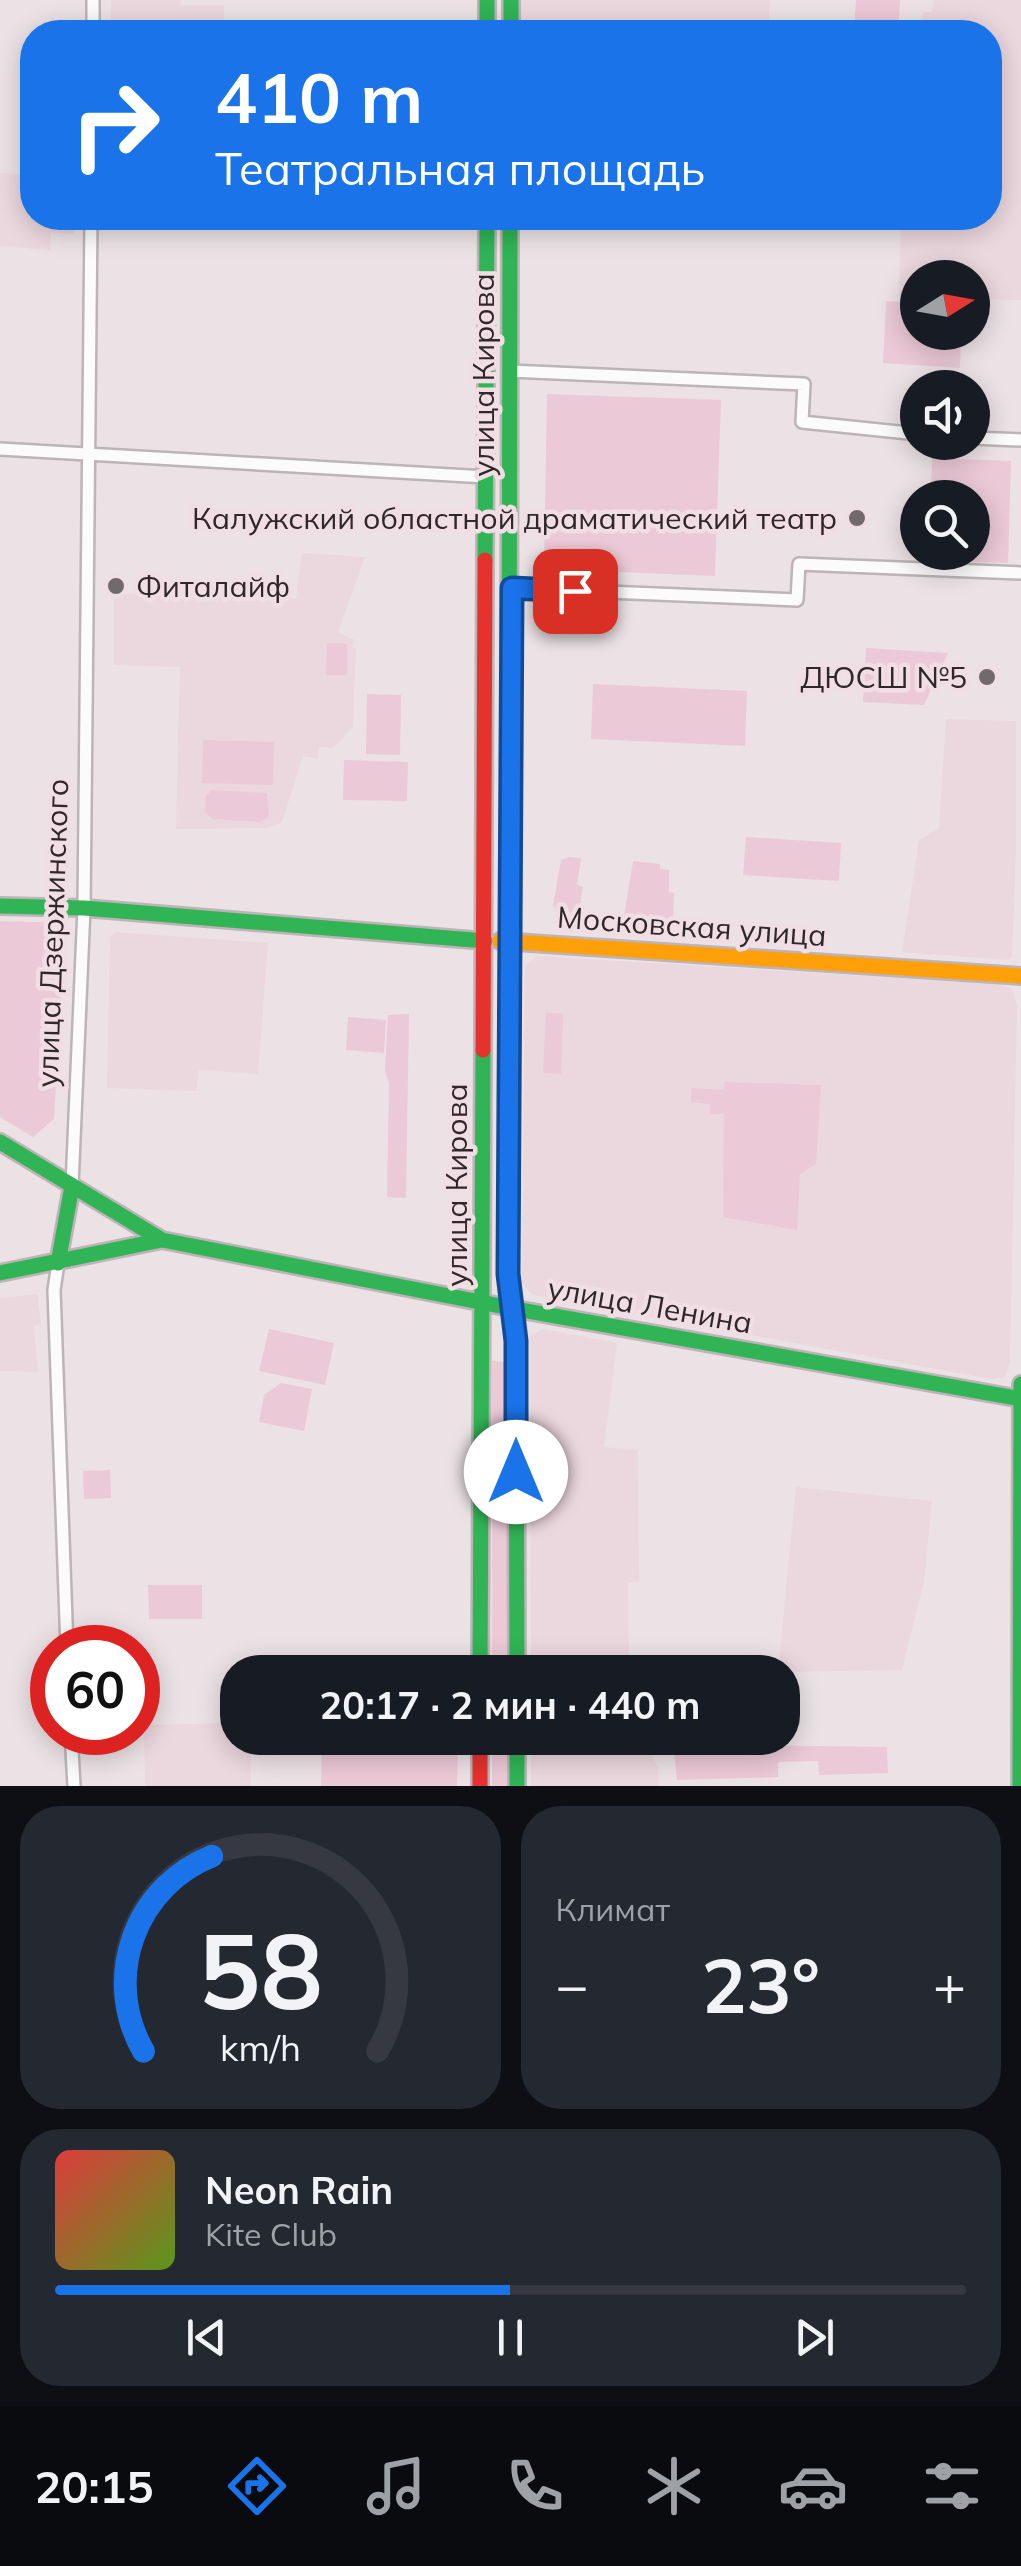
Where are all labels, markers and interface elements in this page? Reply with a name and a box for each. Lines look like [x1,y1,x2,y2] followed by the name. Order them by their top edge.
[215,53,423,141] text: 410 m
[50,60,180,190] icon: right
[215,140,705,196] text: Театральная площадь
[900,260,990,350] north arrow
[900,260,990,570] map controls
[464,273,502,477] street label: улица Кирова
[900,370,990,460] button: sound
[900,480,990,570] button: search
[192,499,837,537] place label: Калужский областной драматический театр
[846,507,868,529] marker: Калужский областной драматический театр
[533,549,618,634] pin
[548,564,603,619] icon: arrive
[136,567,290,605] place label: Фиталайф
[105,575,127,597] marker: Фиталайф
[800,658,967,696] place label: ДЮСШ №5
[976,666,998,688] marker: ДЮСШ №5
[28,778,76,1088] street label: улица Дзержинского
[556,898,828,954] street label: Московская улица
[437,1083,475,1287] street label: улица Кирова
[545,1268,755,1342] street label: улица Ленина
[464,1420,568,1524] position arrow
[30,1625,160,1755] speed limit sign: 60
[320,1681,700,1729] text: 20:17 · 2 мин · 440 m
[556,1889,670,1929] text: Климат
[198,1904,323,2035] text: 58
[702,1938,820,2032] text: 23°
[556,1950,589,2019] text: −
[933,1950,966,2019] text: +
[220,2025,301,2070] text: km/h
[205,2166,393,2214] text: Neon Rain
[205,2214,337,2254] text: Kite Club
[179,2310,234,2365] icon: previous
[483,2310,538,2365] icon: pause
[787,2310,842,2365] icon: next
[222,2451,292,2521] icon: directions
[361,2451,431,2521] icon: music
[500,2451,570,2521] icon: phone
[639,2451,709,2521] icon: climate
[778,2451,848,2521] icon: car
[917,2451,987,2521] icon: filters
[34,2458,154,2514] text: 20:15

